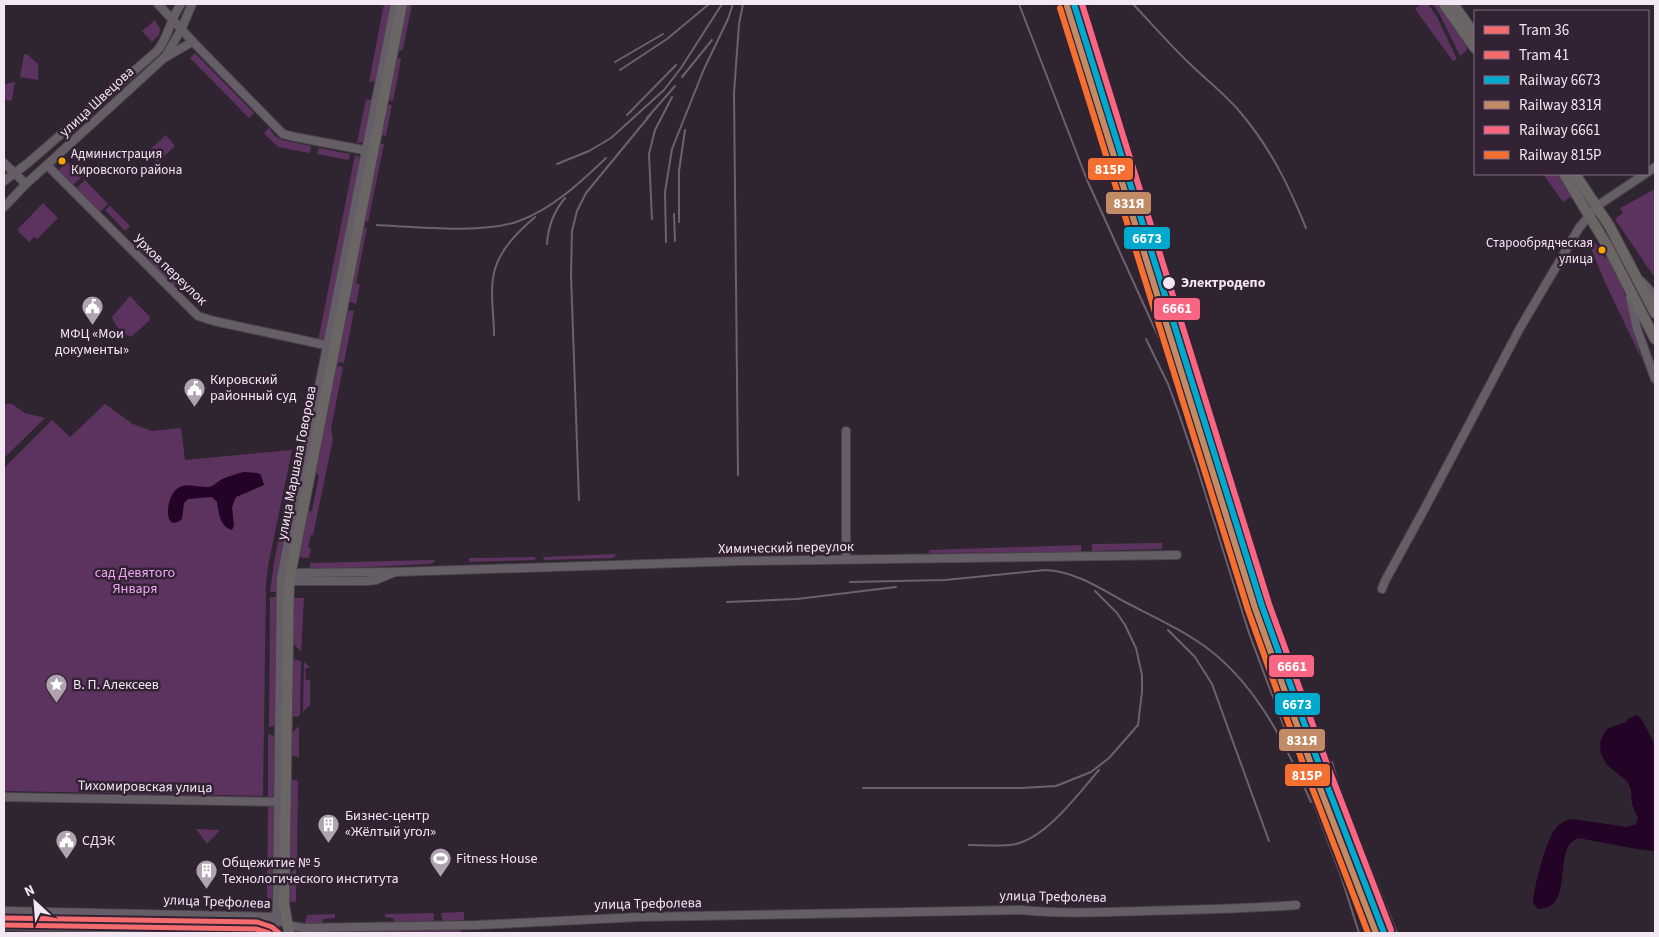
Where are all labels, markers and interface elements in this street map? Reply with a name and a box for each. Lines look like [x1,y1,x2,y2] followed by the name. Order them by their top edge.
[1474,10,1649,175] legend
[1519,20,1569,41] text: Tram 36
[1519,45,1569,66] text: Tram 41
[55,62,139,142] street label: улица Швецова
[1519,70,1601,91] text: Railway 6673
[1519,95,1602,116] text: Railway 831Я
[1519,120,1601,141] text: Railway 6661
[71,145,182,179] place label: Администрация Кировского района
[1519,145,1602,166] text: Railway 815Р
[57,156,67,166] marker: Администрация Кировского района
[1087,157,1134,181] line badge: 815Р
[1095,160,1125,180] text: 815Р
[1105,191,1152,215] line badge: 831Я
[1114,194,1144,214] text: 831Я
[1123,226,1171,250] line badge: 6673
[1132,229,1162,249] text: 6673
[129,230,211,310] street label: Урхов переулок
[1486,234,1593,268] place label: Старообрядческая улица
[1597,245,1607,255] marker: Старообрядческая улица
[1181,273,1266,293] place label: Электродепо
[1161,275,1177,291] marker: Электродепо
[80,294,104,325] public building icon: МФЦ «Мои документы»
[1153,297,1201,321] line badge: 6661
[1162,299,1192,319] text: 6661
[55,324,129,360] place label: МФЦ «Мои документы»
[210,370,297,406] place label: Кировский районный суд
[182,376,206,407] public building icon: Кировский районный суд
[272,384,322,542] street label: улица Маршала Говорова
[718,537,854,559] street label: Химический переулок
[95,563,175,599] park label: сад Девятого Января
[1268,654,1315,678] line badge: 6661
[1277,657,1307,677] text: 6661
[45,673,69,704] place icon: В. П. Алексеев
[73,675,159,695] place label: В. П. Алексеев
[1274,692,1321,716] line badge: 6673
[1282,695,1312,715] text: 6673
[1278,728,1326,752] line badge: 831Я
[1287,731,1317,751] text: 831Я
[1284,763,1331,787] line badge: 815Р
[1292,766,1322,786] text: 815Р
[78,776,212,798] street label: Тихомировская улица
[345,806,436,842] place label: Бизнес-центр «Жёлтый угол»
[317,812,341,843] building icon: Бизнес-центр «Жёлтый угол»
[54,829,78,860] public building icon: СДЭК
[82,831,116,851] place label: СДЭК
[428,847,452,878] sports icon: Fitness House
[456,849,537,869] place label: Fitness House
[222,853,399,889] place label: Общежитие № 5 Технологического института
[194,859,218,890] building icon: Общежитие № 5 Технологического института
[10,877,60,927] north arrow
[21,880,38,902] text: N
[999,886,1107,908] street label: улица Трефолева
[163,890,271,914] street label: улица Трефолева
[594,893,702,915] street label: улица Трефолева

